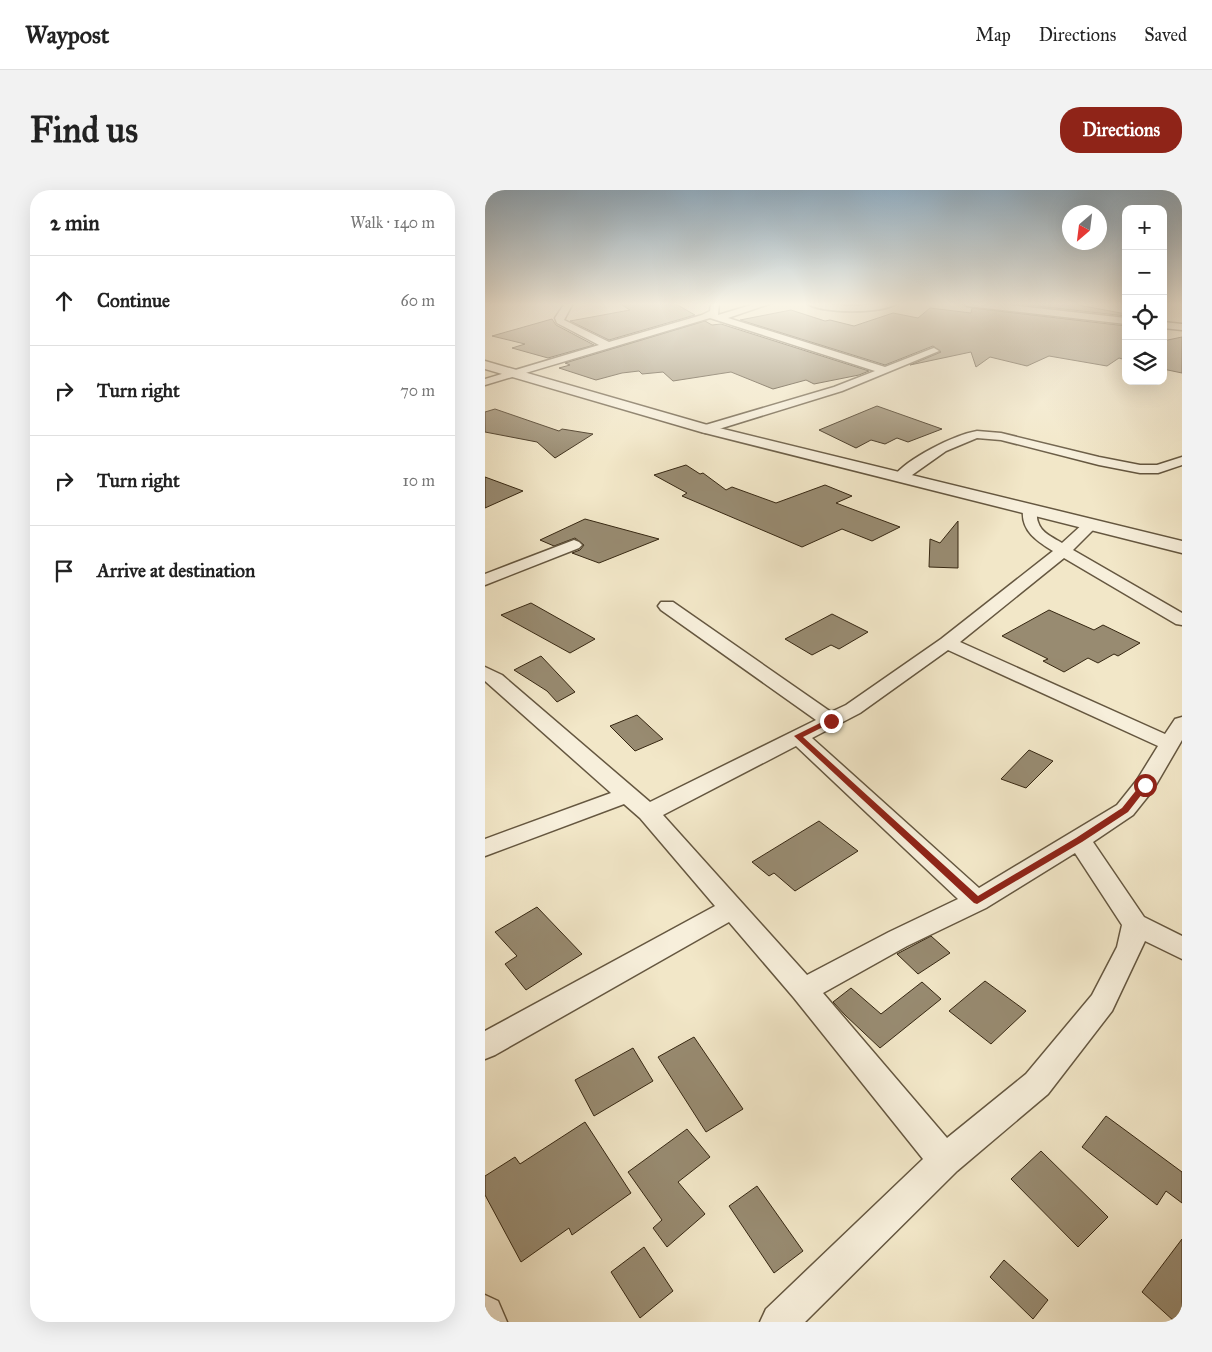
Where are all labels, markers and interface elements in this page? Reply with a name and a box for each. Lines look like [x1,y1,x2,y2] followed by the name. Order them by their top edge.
[25,20,109,50] text: Waypost
[975,24,1011,46] text: Map
[1039,24,1116,46] text: Directions
[1144,24,1187,46] text: Saved
[1060,107,1182,153] button: Directions
[30,109,138,152] text: Find us
[1062,205,1107,250] north arrow
[1122,205,1167,385] map controls
[1122,205,1167,250] button: +
[50,210,100,236] text: 2 min
[350,213,435,232] text: Walk · 140 m
[1122,250,1167,295] button: −
[50,287,78,315] icon: ahead
[97,289,170,312] text: Continue
[401,291,435,310] text: 60 m
[1122,295,1167,340] button: locate
[1122,340,1167,385] button: layers
[50,377,78,405] icon: right
[97,379,180,402] text: Turn right
[400,381,435,400] text: 70 m
[50,467,78,495] icon: right
[97,469,180,492] text: Turn right
[403,471,435,490] text: 10 m
[50,557,78,585] icon: arrive
[97,559,255,582] text: Arrive at destination
[820,710,843,733] route end
[1134,774,1157,797] route start

